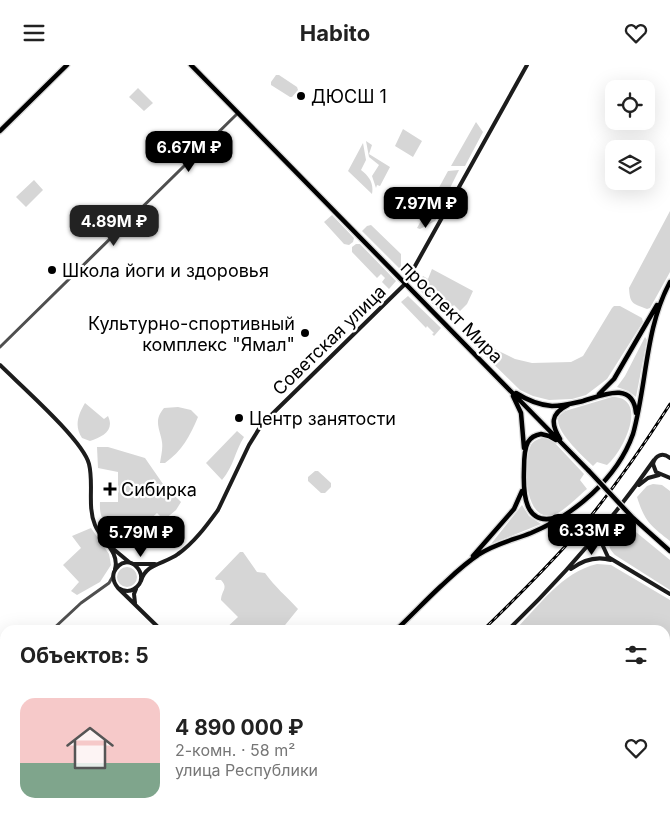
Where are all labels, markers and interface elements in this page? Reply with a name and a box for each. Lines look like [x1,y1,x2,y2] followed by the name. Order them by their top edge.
[20,19,48,47] icon: menu
[622,19,650,47] icon: heart
[300,20,370,46] text: Habito
[605,80,655,190] map controls
[605,80,655,130] button: locate
[311,86,387,107] place label: ДЮСШ 1
[295,90,307,102] marker: ДЮСШ 1
[143,131,235,173] pin: 6.67M ₽
[156,137,222,157] text: 6.67M ₽
[605,140,655,190] button: layers
[380,186,472,229] pin: 7.97M ₽
[395,193,457,213] text: 7.97M ₽
[68,205,160,247] pin: 4.89M ₽
[81,211,147,231] text: 4.89M ₽
[397,257,507,367] street label: проспект Мира
[62,260,269,281] place label: Школа йоги и здоровья
[46,264,58,276] marker: Школа йоги и здоровья
[268,281,390,399] street label: Советская улица
[88,313,295,355] place label: Культурно-спортивный комплекс "Ямал"
[299,327,311,339] marker: Культурно-спортивный комплекс "Ямал"
[249,408,396,429] place label: Центр занятости
[233,412,245,424] marker: Центр занятости
[121,479,197,500] place label: Сибирка
[103,482,117,496] marker: Сибирка
[546,513,638,556] pin: 6.33M ₽
[95,515,187,558] pin: 5.79M ₽
[559,520,625,540] text: 6.33M ₽
[109,522,173,542] text: 5.79M ₽
[622,641,650,669] icon: filters
[20,643,149,668] text: Объектов: 5
[175,715,304,740] text: 4 890 000 ₽
[60,718,120,778] icon: home
[622,734,650,762] icon: heart
[175,740,295,760] text: 2-комн. · 58 m²
[175,760,318,780] text: улица Республики

